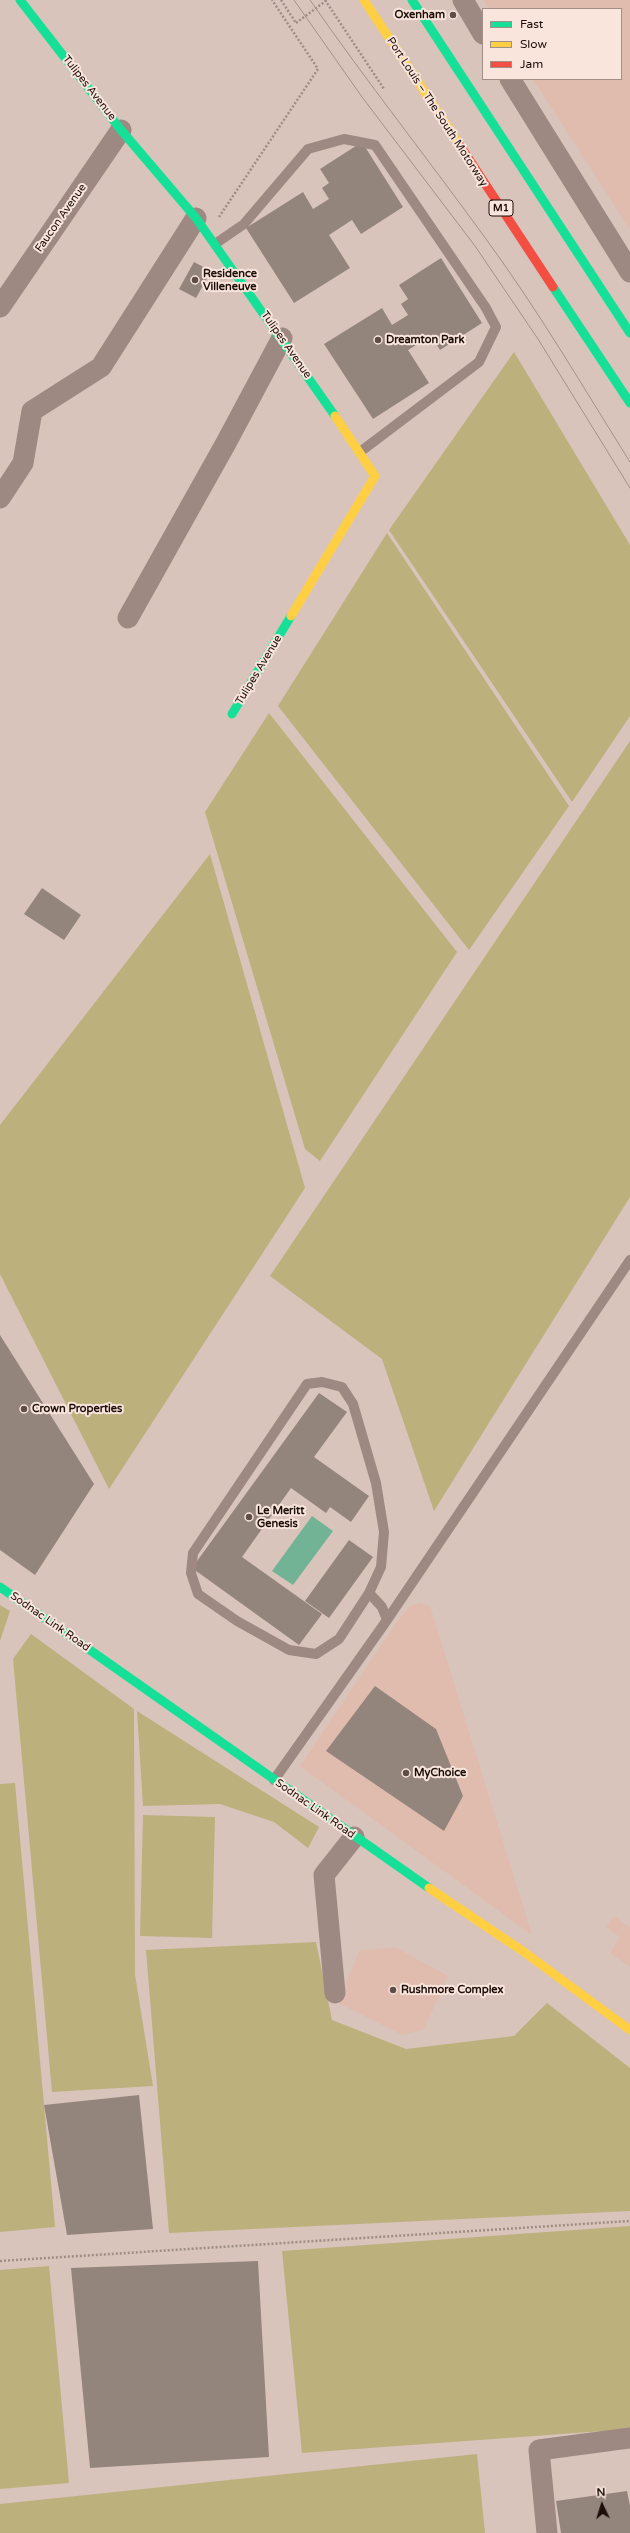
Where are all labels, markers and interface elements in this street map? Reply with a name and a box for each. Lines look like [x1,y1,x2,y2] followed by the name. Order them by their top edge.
[394,8,445,22] place label: Oxenham
[482,8,622,80] legend
[448,10,458,20] marker: Oxenham
[520,17,543,31] text: Fast
[384,35,490,189] street label: Port Louis – The South Motorway
[520,37,547,51] text: Slow
[60,53,118,123] street label: Tulipes Avenue
[520,57,543,71] text: Jam
[33,181,89,255] street label: Faucon Avenue
[489,200,513,216] road number: M1
[203,267,257,293] place label: Residence Villeneuve
[190,275,200,285] marker: Residence Villeneuve
[258,309,314,381] street label: Tulipes Avenue
[386,333,464,347] place label: Dreamton Park
[373,335,383,345] marker: Dreamton Park
[233,633,285,707] street label: Tulipes Avenue
[32,1402,122,1416] place label: Crown Properties
[19,1404,29,1414] marker: Crown Properties
[257,1504,304,1530] place label: Le Meritt Genesis
[244,1512,254,1522] marker: Le Meritt Genesis
[8,1590,92,1654] street label: Sodnac Link Road
[414,1766,466,1780] place label: MyChoice
[401,1768,411,1778] marker: MyChoice
[273,1777,357,1841] street label: Sodnac Link Road
[401,1983,503,1997] place label: Rushmore Complex
[388,1985,398,1995] marker: Rushmore Complex
[582,2485,622,2525] north arrow
[596,2486,606,2499] text: N

